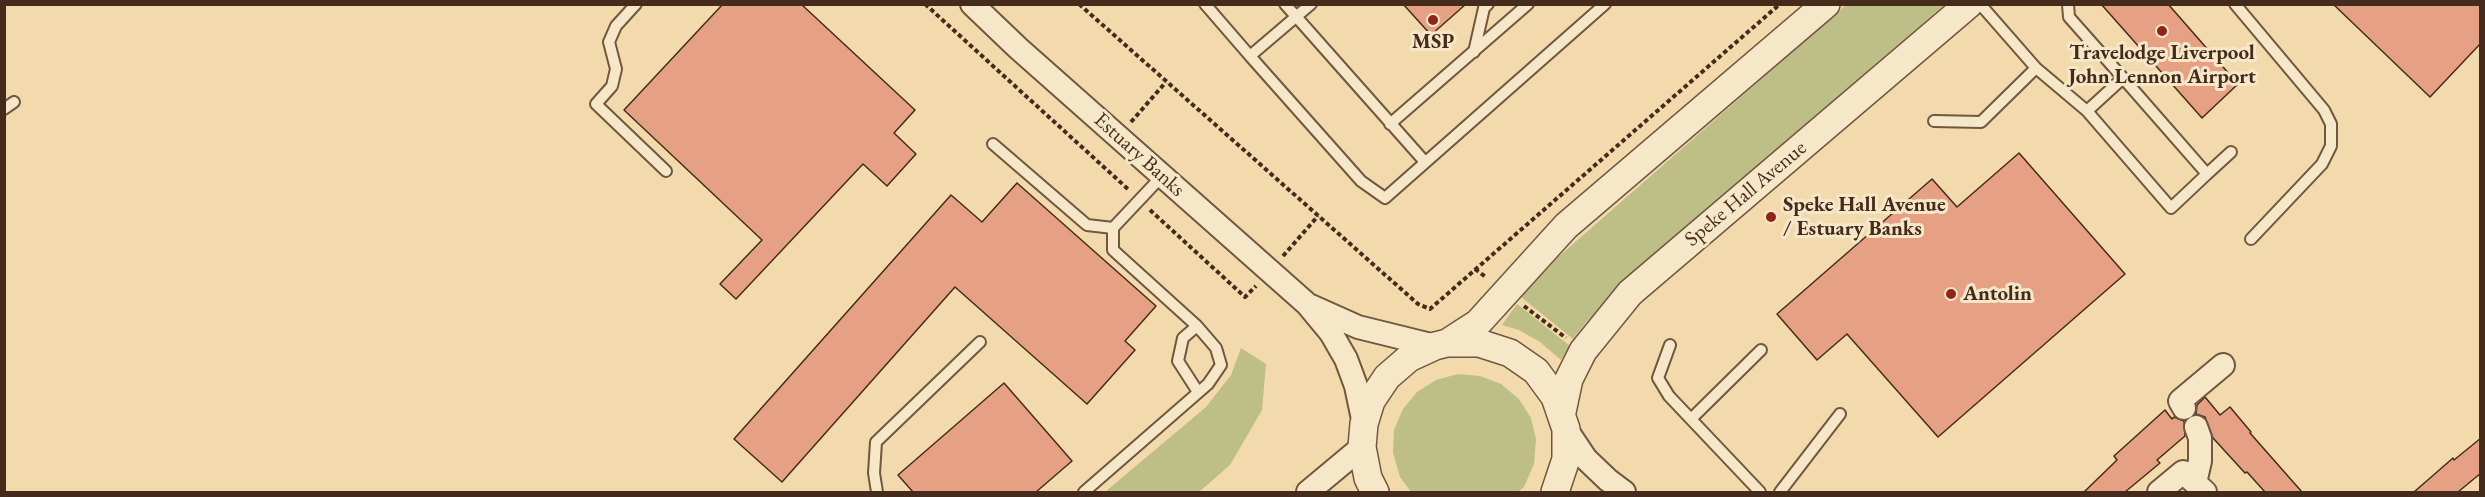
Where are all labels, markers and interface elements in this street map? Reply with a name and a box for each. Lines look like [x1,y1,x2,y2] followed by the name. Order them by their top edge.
[1426,13,1440,27] marker: MSP
[2155,24,2169,38] marker: Travelodge Liverpool John Lennon Airport
[1412,29,1454,55] place label: MSP
[2068,40,2256,90] place label: Travelodge Liverpool John Lennon Airport
[1088,108,1190,202] street label: Estuary Banks
[1680,136,1812,252] street label: Speke Hall Avenue
[1783,192,1946,242] place label: Speke Hall Avenue / Estuary Banks
[1764,210,1778,224] marker: Speke Hall Avenue / Estuary Banks
[1963,281,2032,307] place label: Antolin
[1944,287,1958,301] marker: Antolin

